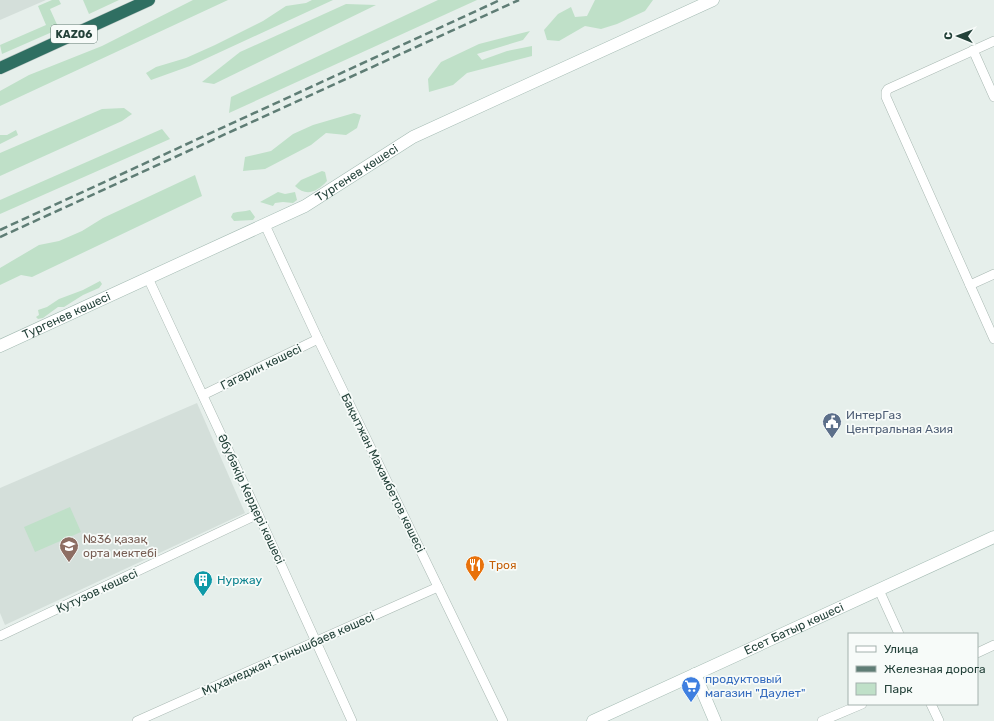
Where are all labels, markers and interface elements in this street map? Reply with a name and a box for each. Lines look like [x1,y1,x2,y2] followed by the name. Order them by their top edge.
[938,16,978,56] north arrow
[51,25,97,43] road number: KАZ06
[942,32,955,40] text: С
[313,141,401,204] street label: Тургенев көшесі
[20,289,113,342] street label: Тургенев көшесі
[218,341,304,393] street label: Гагарин көшесі
[338,391,428,555] street label: Бақытжан Махамбетов көшесі
[846,408,953,436] place label: ИнтерГаз Центральная Азия
[821,411,843,439] public building icon: ИнтерГаз Центральная Азия
[215,432,287,566] street label: Әбубәкір Кердері көшесі
[83,532,157,560] place label: №36 қазақ орта мектебі
[58,535,80,563] school or university icon: №36 қазақ орта мектебі
[464,554,486,582] restaurant icon: Троя
[489,558,517,572] place label: Троя
[54,566,140,616] street label: Кутузов көшесі
[192,569,214,597] building icon: Нуржау
[217,573,263,587] place label: Нуржау
[742,600,846,658] street label: Есет Батыр көшесі
[200,609,376,698] street label: Мұхамеджан Тынышбаев көшесі
[848,633,978,705] legend
[884,642,918,656] text: Улица
[884,662,986,676] text: Железная дорога
[705,672,805,700] place label: продуктовый магазин "Даулет"
[680,675,702,703] supermarket icon: продуктовый магазин "Даулет"
[884,682,913,696] text: Парк

